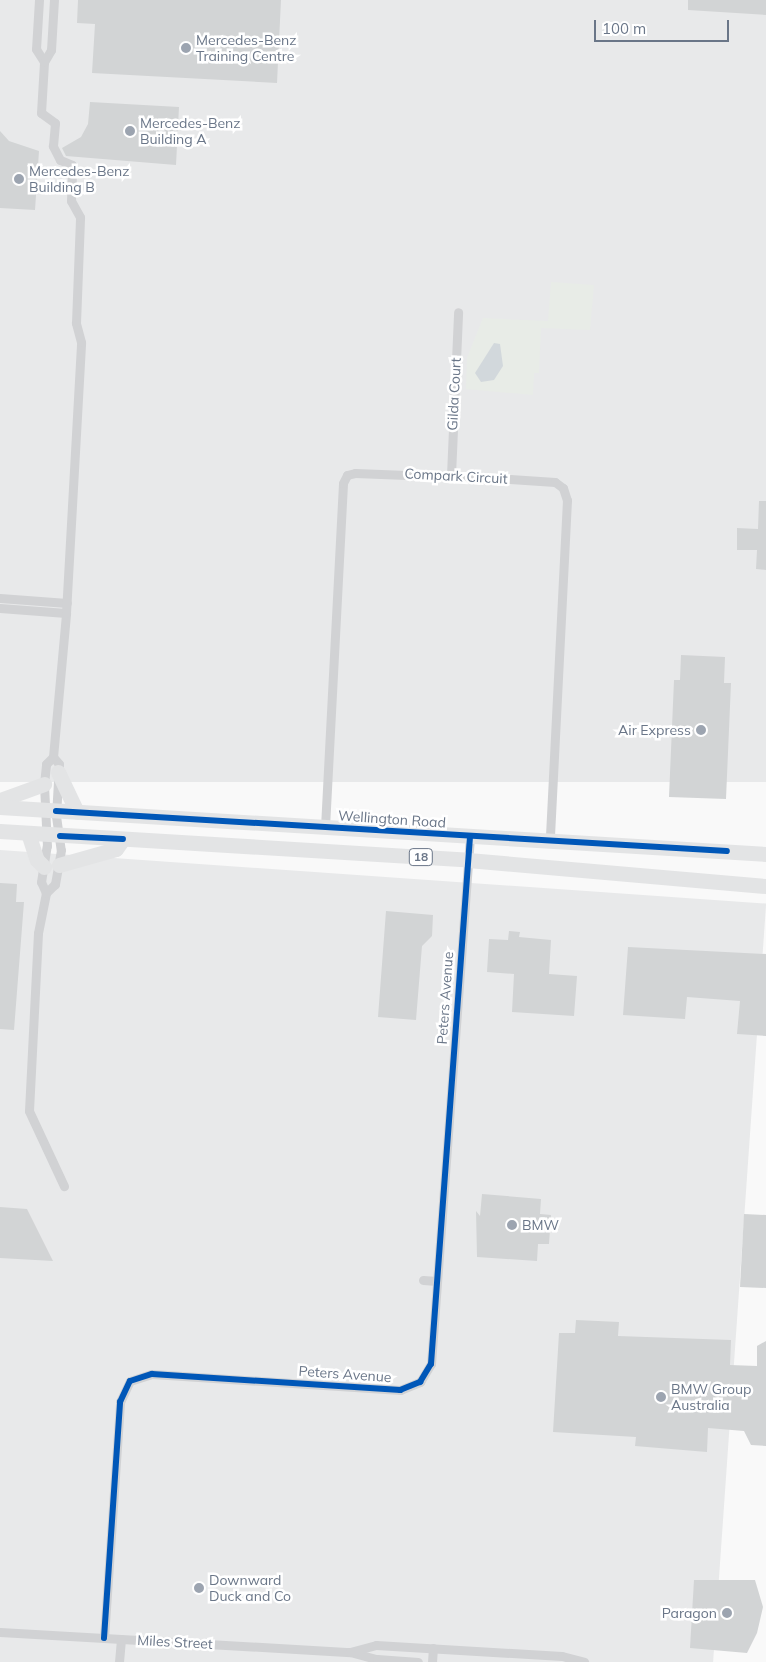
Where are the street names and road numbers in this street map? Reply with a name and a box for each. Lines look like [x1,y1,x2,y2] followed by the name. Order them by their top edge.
[444,357,464,431] street label: Gilda Court
[404,465,508,487] street label: Compark Circuit
[338,807,446,831] street label: Wellington Road
[408,848,434,866] road number: 18
[433,951,457,1045] street label: Peters Avenue
[298,1362,392,1386] street label: Peters Avenue
[137,1632,213,1652] street label: Miles Street

